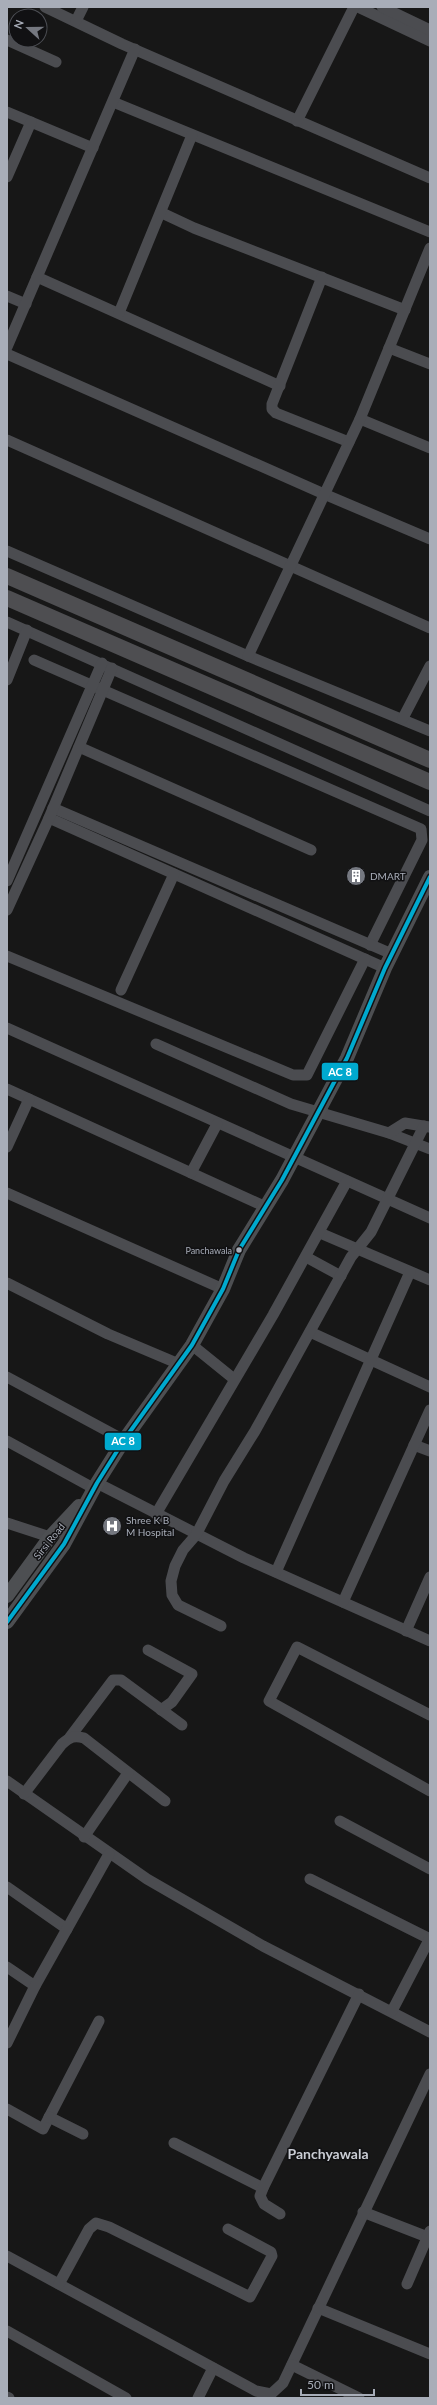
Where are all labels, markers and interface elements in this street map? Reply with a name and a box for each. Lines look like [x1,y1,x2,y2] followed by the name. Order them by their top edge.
[8,8,48,48] north arrow
[11,18,26,31] text: N
[345,865,367,887] building icon: DMART
[370,870,406,882] place label: DMART
[321,1062,359,1081] line badge: AC 8
[327,1065,352,1078] text: AC 8
[185,1245,232,1256] place label: Panchawala
[234,1245,244,1255] marker: Panchawala
[104,1432,142,1451] line badge: AC 8
[110,1434,135,1447] text: AC 8
[126,1514,174,1538] place label: Shree K B M Hospital
[101,1515,123,1537] hospital icon: Shree K B M Hospital
[31,1521,67,1561] street label: Sirsi Road
[288,2145,369,2162] district label: Panchyawala
[301,2371,374,2397] scale bar
[307,2377,334,2392] text: 50 m

